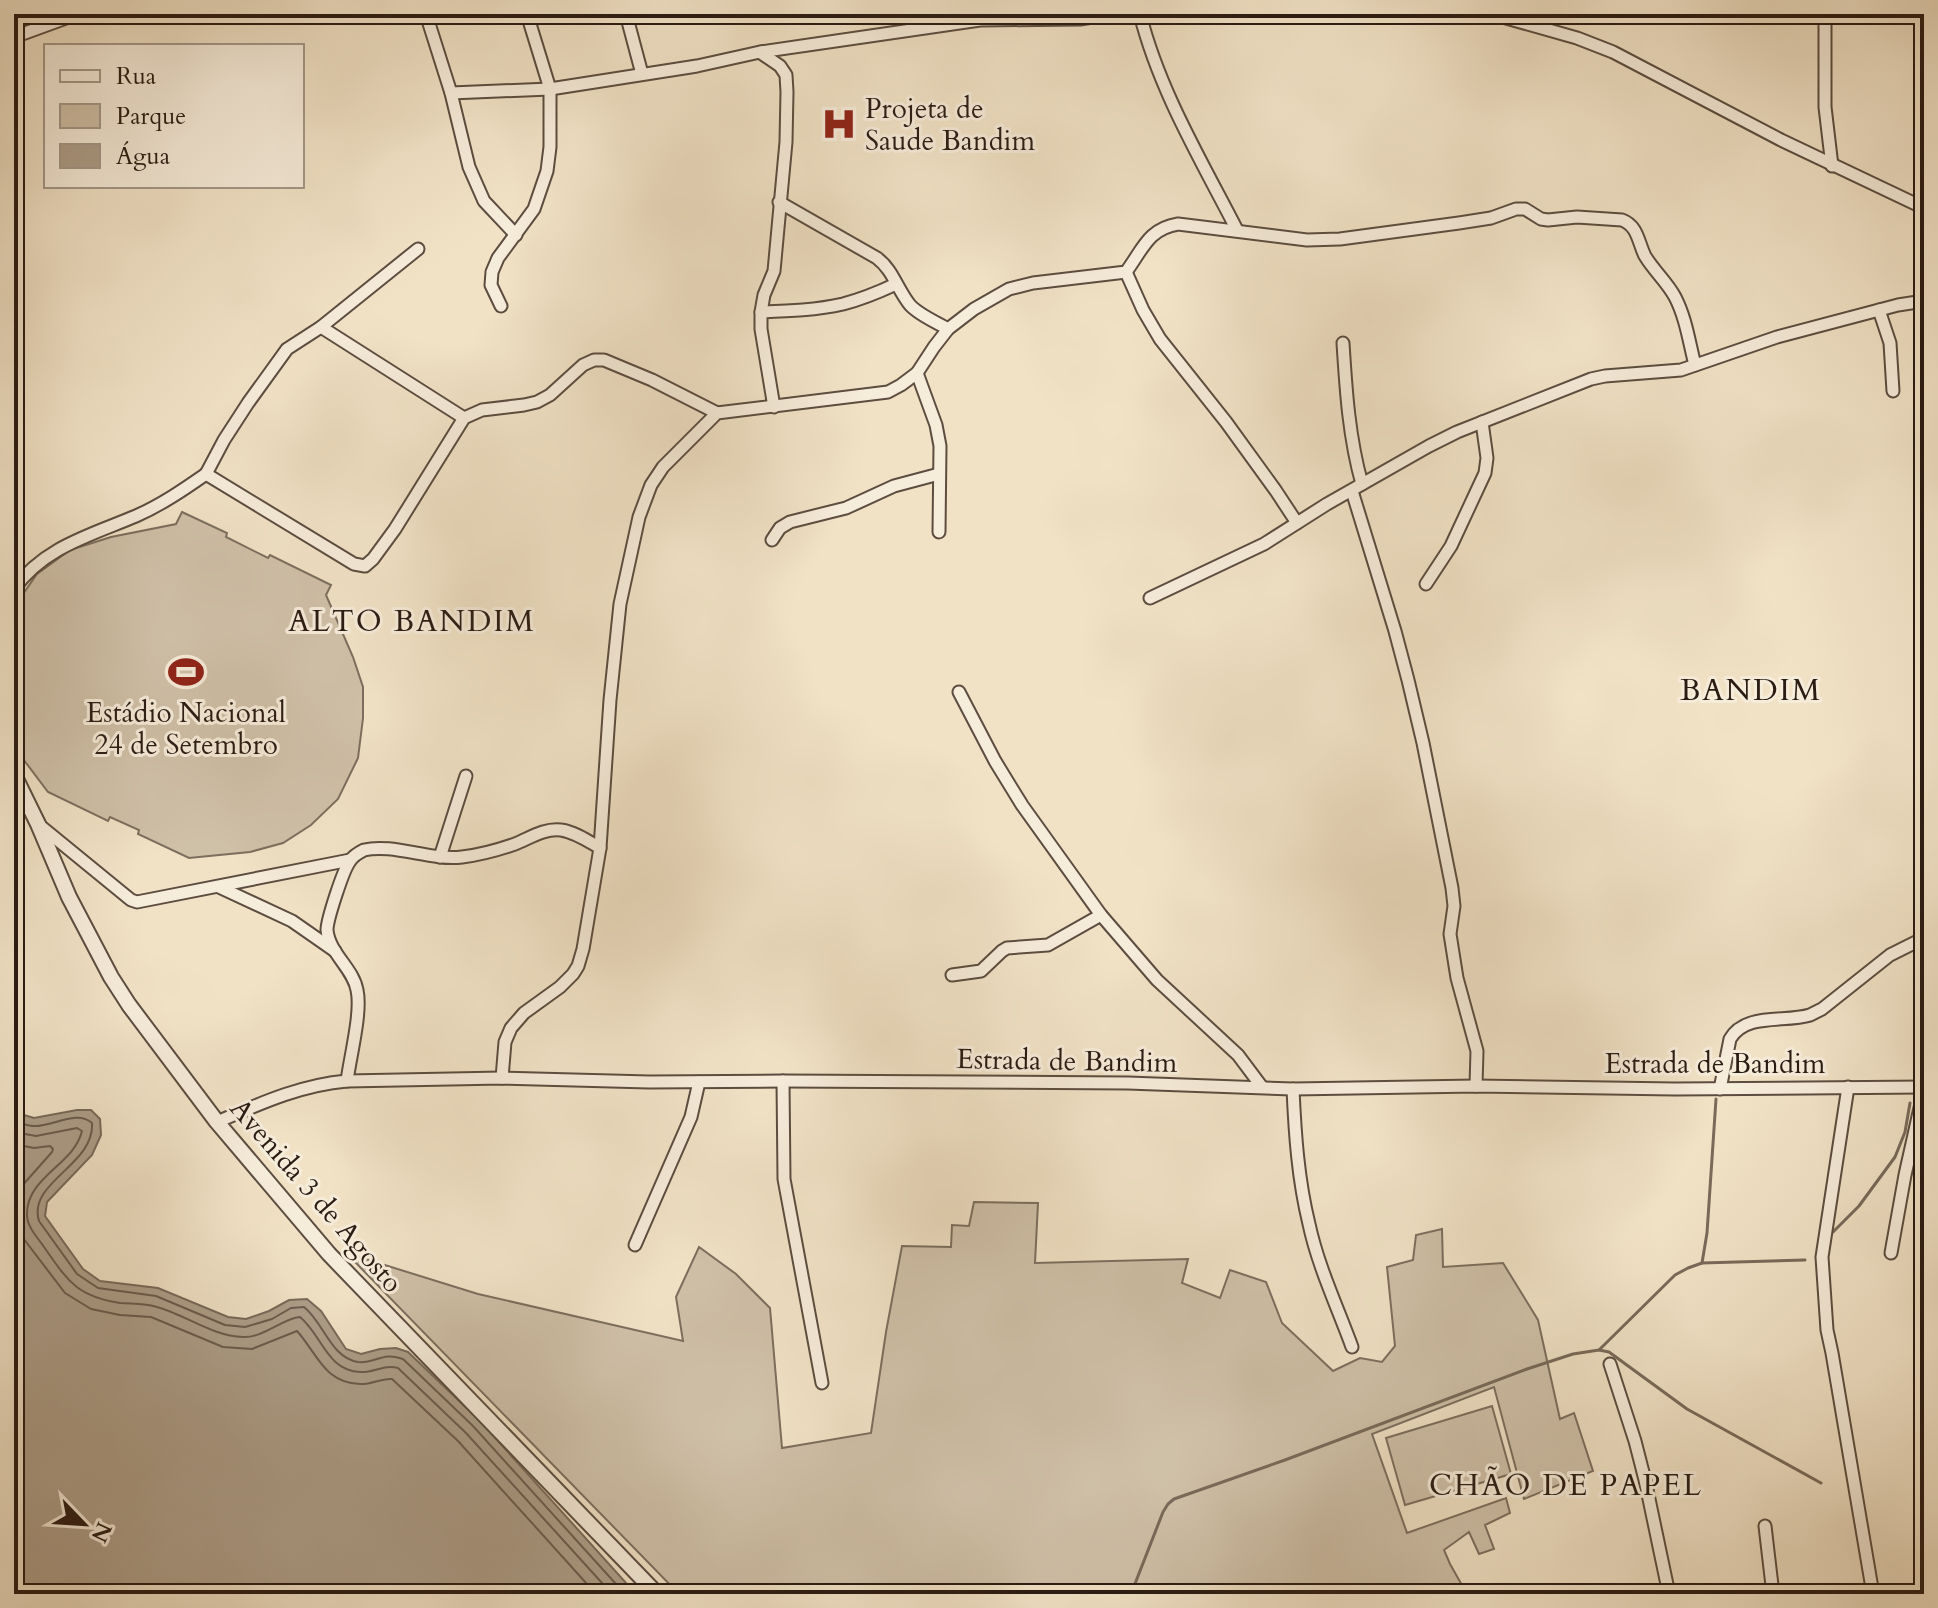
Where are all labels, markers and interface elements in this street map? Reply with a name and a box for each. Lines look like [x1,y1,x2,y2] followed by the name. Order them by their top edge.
[44,44,304,188] legend
[116,60,157,93] text: Rua
[865,90,1035,160] place label: Projeta de Saude Bandim
[116,100,186,133] text: Parque
[820,105,858,143] hospital icon: Projeta de Saude Bandim
[116,140,171,173] text: Água
[288,601,536,642] district label: ALTO BANDIM
[167,653,205,691] sports icon: Estádio Nacional 24 de Setembro
[1680,670,1822,711] district label: BANDIM
[86,694,286,764] place label: Estádio Nacional 24 de Setembro
[956,1040,1178,1082] street label: Estrada de Bandim
[1605,1045,1826,1083] street label: Estrada de Bandim
[221,1090,411,1301] street label: Avenida 3 de Agosto
[1429,1465,1703,1506] district label: CHÃO DE PAPEL
[44,1484,124,1564] north arrow
[84,1517,119,1547] text: N

